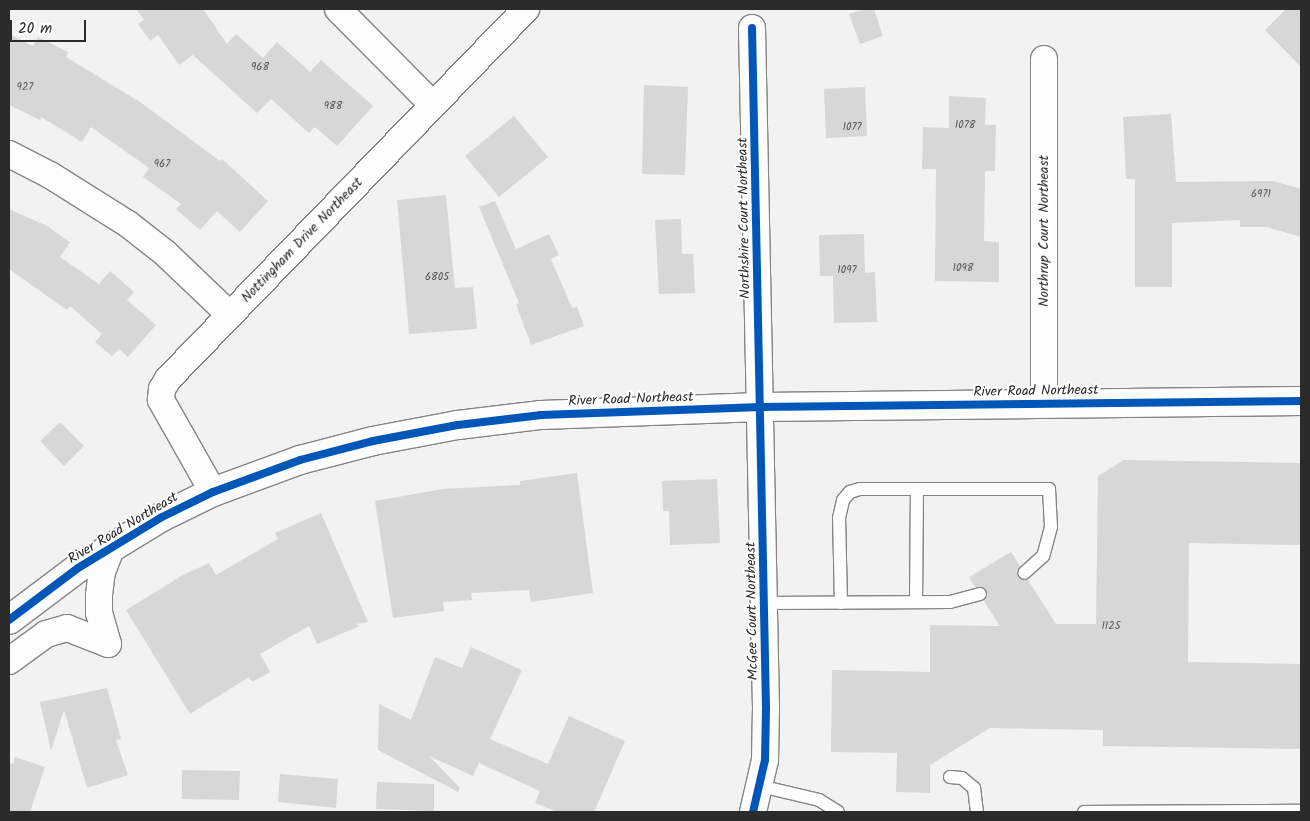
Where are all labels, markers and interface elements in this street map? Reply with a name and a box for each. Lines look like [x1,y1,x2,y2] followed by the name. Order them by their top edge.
[12,10,89,42] scale bar
[18,17,52,41] text: 20 m
[251,60,269,74] house number: 968
[17,80,33,94] house number: 927
[324,99,342,113] house number: 988
[955,118,975,132] house number: 1078
[842,120,862,134] house number: 1077
[734,137,754,299] street label: Northshire Court Northeast
[1036,155,1052,307] street label: Northrup Court Northeast
[154,157,170,171] house number: 967
[238,174,366,306] street label: Nottingham Drive Northeast
[1251,187,1271,201] house number: 6971
[953,261,973,275] house number: 1098
[837,263,857,277] house number: 1097
[425,270,449,284] house number: 6805
[973,382,1099,400] street label: River Road Northeast
[568,388,694,410] street label: River Road Northeast
[65,489,181,567] street label: River Road Northeast
[742,541,762,681] street label: McGee Court Northeast
[1101,619,1121,633] house number: 1125

